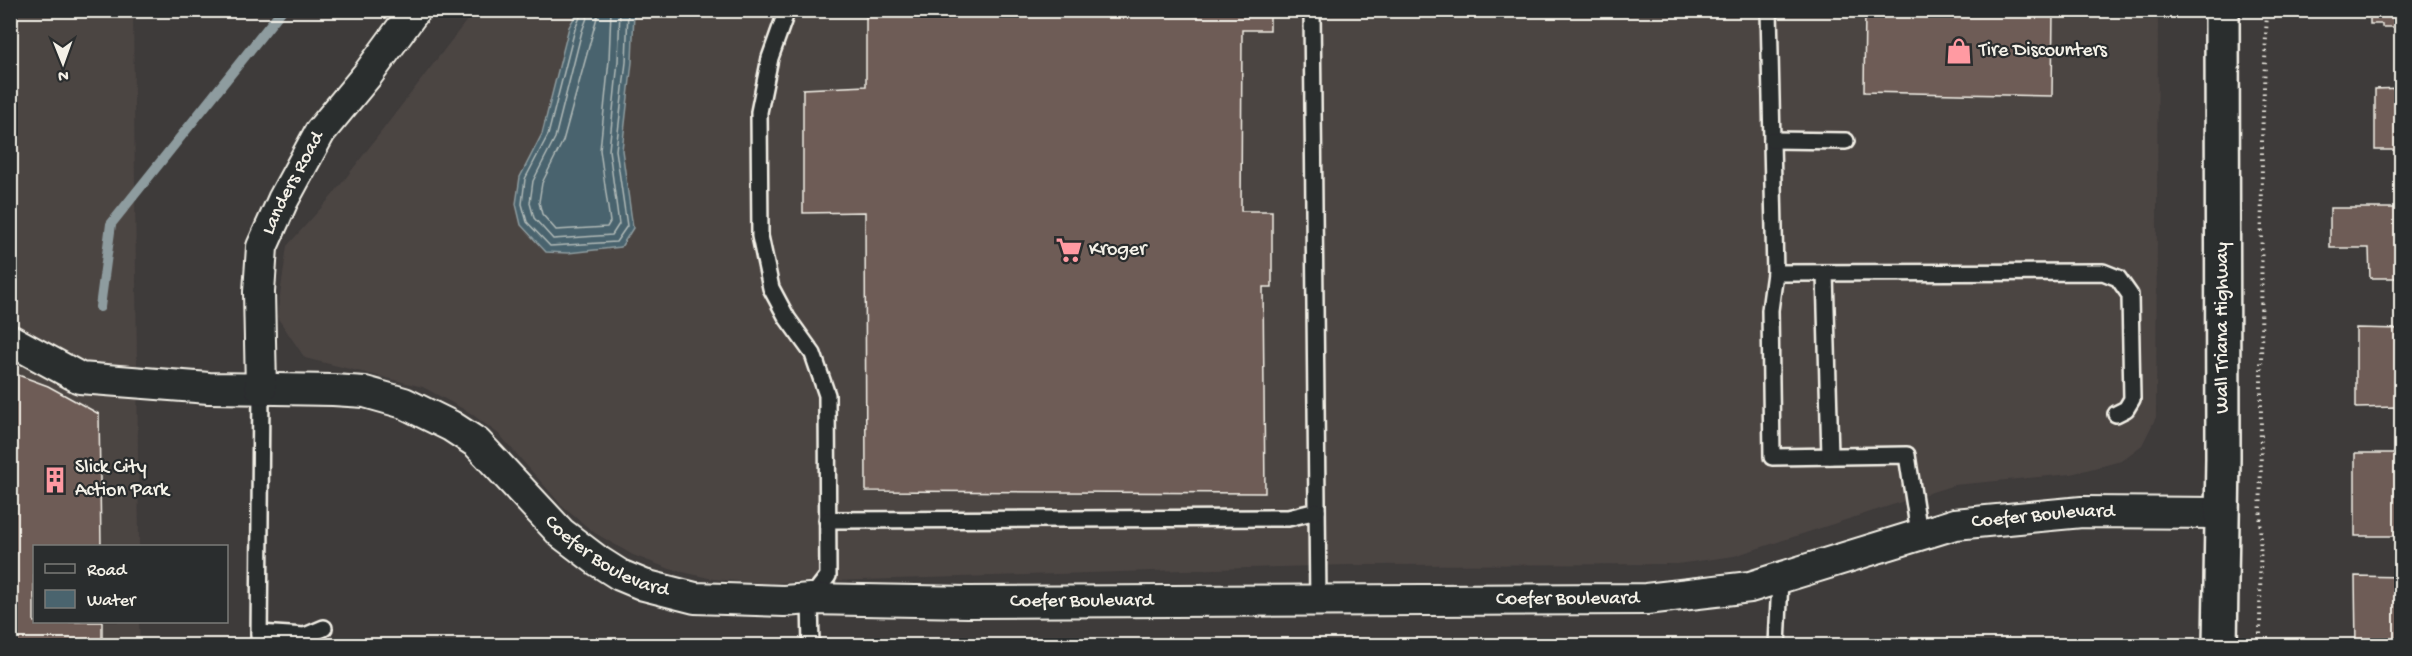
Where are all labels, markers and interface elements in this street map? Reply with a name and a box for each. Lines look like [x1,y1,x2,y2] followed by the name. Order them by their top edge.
[33,33,93,93] north arrow
[1944,36,1974,66] shop icon: Tire Discounters
[1978,40,2108,63] place label: Tire Discounters
[57,65,69,84] text: N
[257,126,330,239] street label: Landers Road
[1054,235,1084,265] supermarket icon: Kroger
[1089,239,1148,262] place label: Kroger
[2212,242,2235,414] street label: Wall Triana Highway
[75,457,171,503] place label: Slick City Action Park
[40,465,70,495] building icon: Slick City Action Park
[1971,500,2117,534] street label: Coefer Boulevard
[539,511,673,603] street label: Coefer Boulevard
[33,545,228,623] legend
[87,561,128,582] text: Road
[1496,588,1642,611] street label: Coefer Boulevard
[1010,590,1156,613] street label: Coefer Boulevard
[87,591,137,612] text: Water

